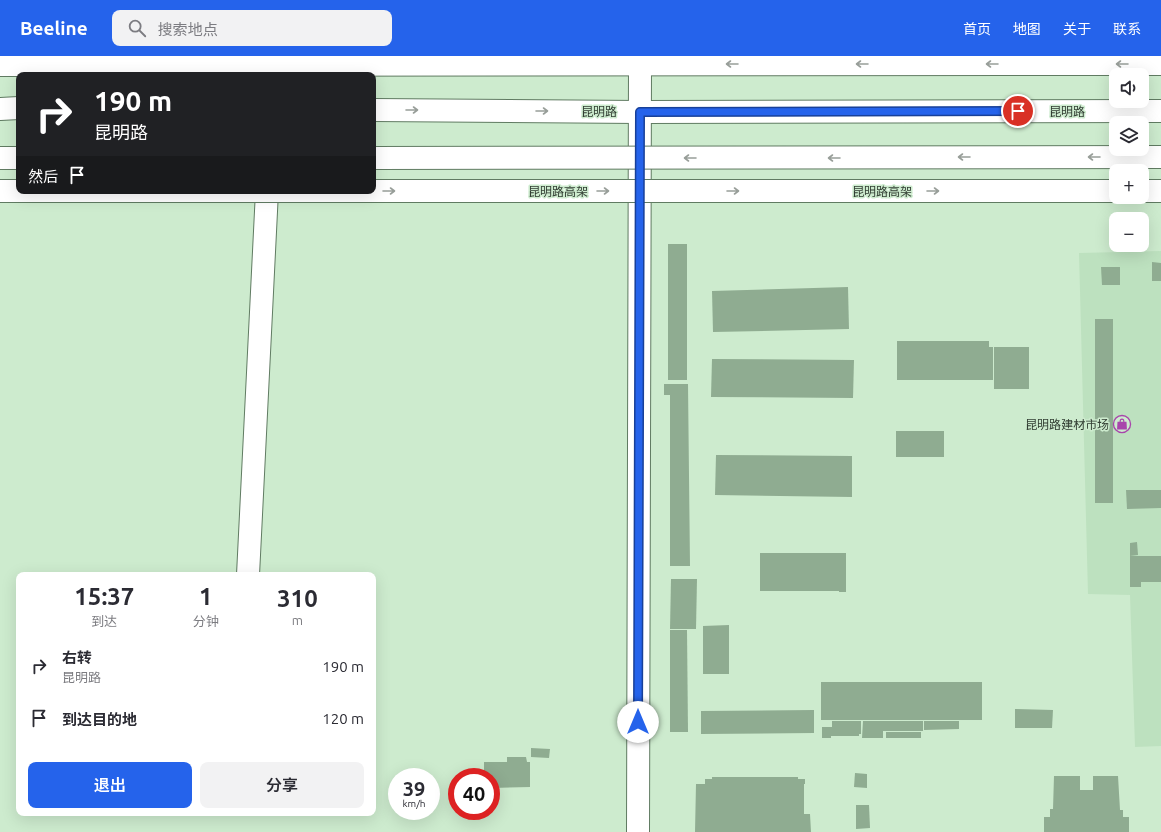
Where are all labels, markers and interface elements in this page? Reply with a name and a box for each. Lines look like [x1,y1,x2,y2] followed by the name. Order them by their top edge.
[112,10,392,46] search box
[20,17,88,39] text: Beeline
[126,17,148,39] icon: search
[158,21,218,38] text: 搜索地点
[963,21,991,37] text: 首页
[1013,21,1041,37] text: 地图
[1063,21,1091,37] text: 关于
[1113,21,1141,37] text: 联系
[726,60,739,68] one-way arrow
[856,60,869,68] one-way arrow
[986,60,999,68] one-way arrow
[1116,60,1129,68] one-way arrow
[1109,68,1149,252] map controls
[1109,68,1149,108] button: sound
[94,85,172,116] text: 190 m
[28,88,80,140] icon: right
[1001,94,1035,128] pin
[1007,100,1029,122] icon: arrive
[581,105,617,118] street label: 昆明路
[1049,105,1085,118] street label: 昆明路
[405,106,418,114] one-way arrow
[535,107,548,115] one-way arrow
[1109,116,1149,156] button: layers
[94,122,148,142] text: 昆明路
[958,153,971,161] one-way arrow
[1088,153,1101,161] one-way arrow
[684,154,697,162] one-way arrow
[828,154,841,162] one-way arrow
[66,164,88,186] icon: arrive
[1109,164,1149,204] button: +
[28,168,58,185] text: 然后
[528,185,588,198] street label: 昆明路高架
[852,185,912,198] street label: 昆明路高架
[382,187,395,195] one-way arrow
[596,187,609,195] one-way arrow
[726,187,739,195] one-way arrow
[926,187,939,195] one-way arrow
[1109,212,1149,252] button: −
[1112,414,1132,434] shop icon: 昆明路建材市场
[1025,418,1109,431] place label: 昆明路建材市场
[74,583,134,610] text: 15:37
[199,583,213,610] text: 1
[277,585,318,612] text: 310
[292,613,303,627] text: m
[91,614,117,628] text: 到达
[193,614,219,628] text: 分钟
[62,649,92,666] text: 右转
[28,655,50,677] icon: right
[322,658,364,675] text: 190 m
[62,670,101,684] text: 昆明路
[617,701,659,743] position arrow
[28,707,50,729] icon: arrive
[322,710,364,727] text: 120 m
[62,711,137,728] text: 到达目的地
[28,762,192,808] button: 退出
[200,762,364,808] button: 分享
[448,768,500,820] speed limit sign: 40
[403,777,425,800] text: 39
[402,798,426,809] text: km/h

